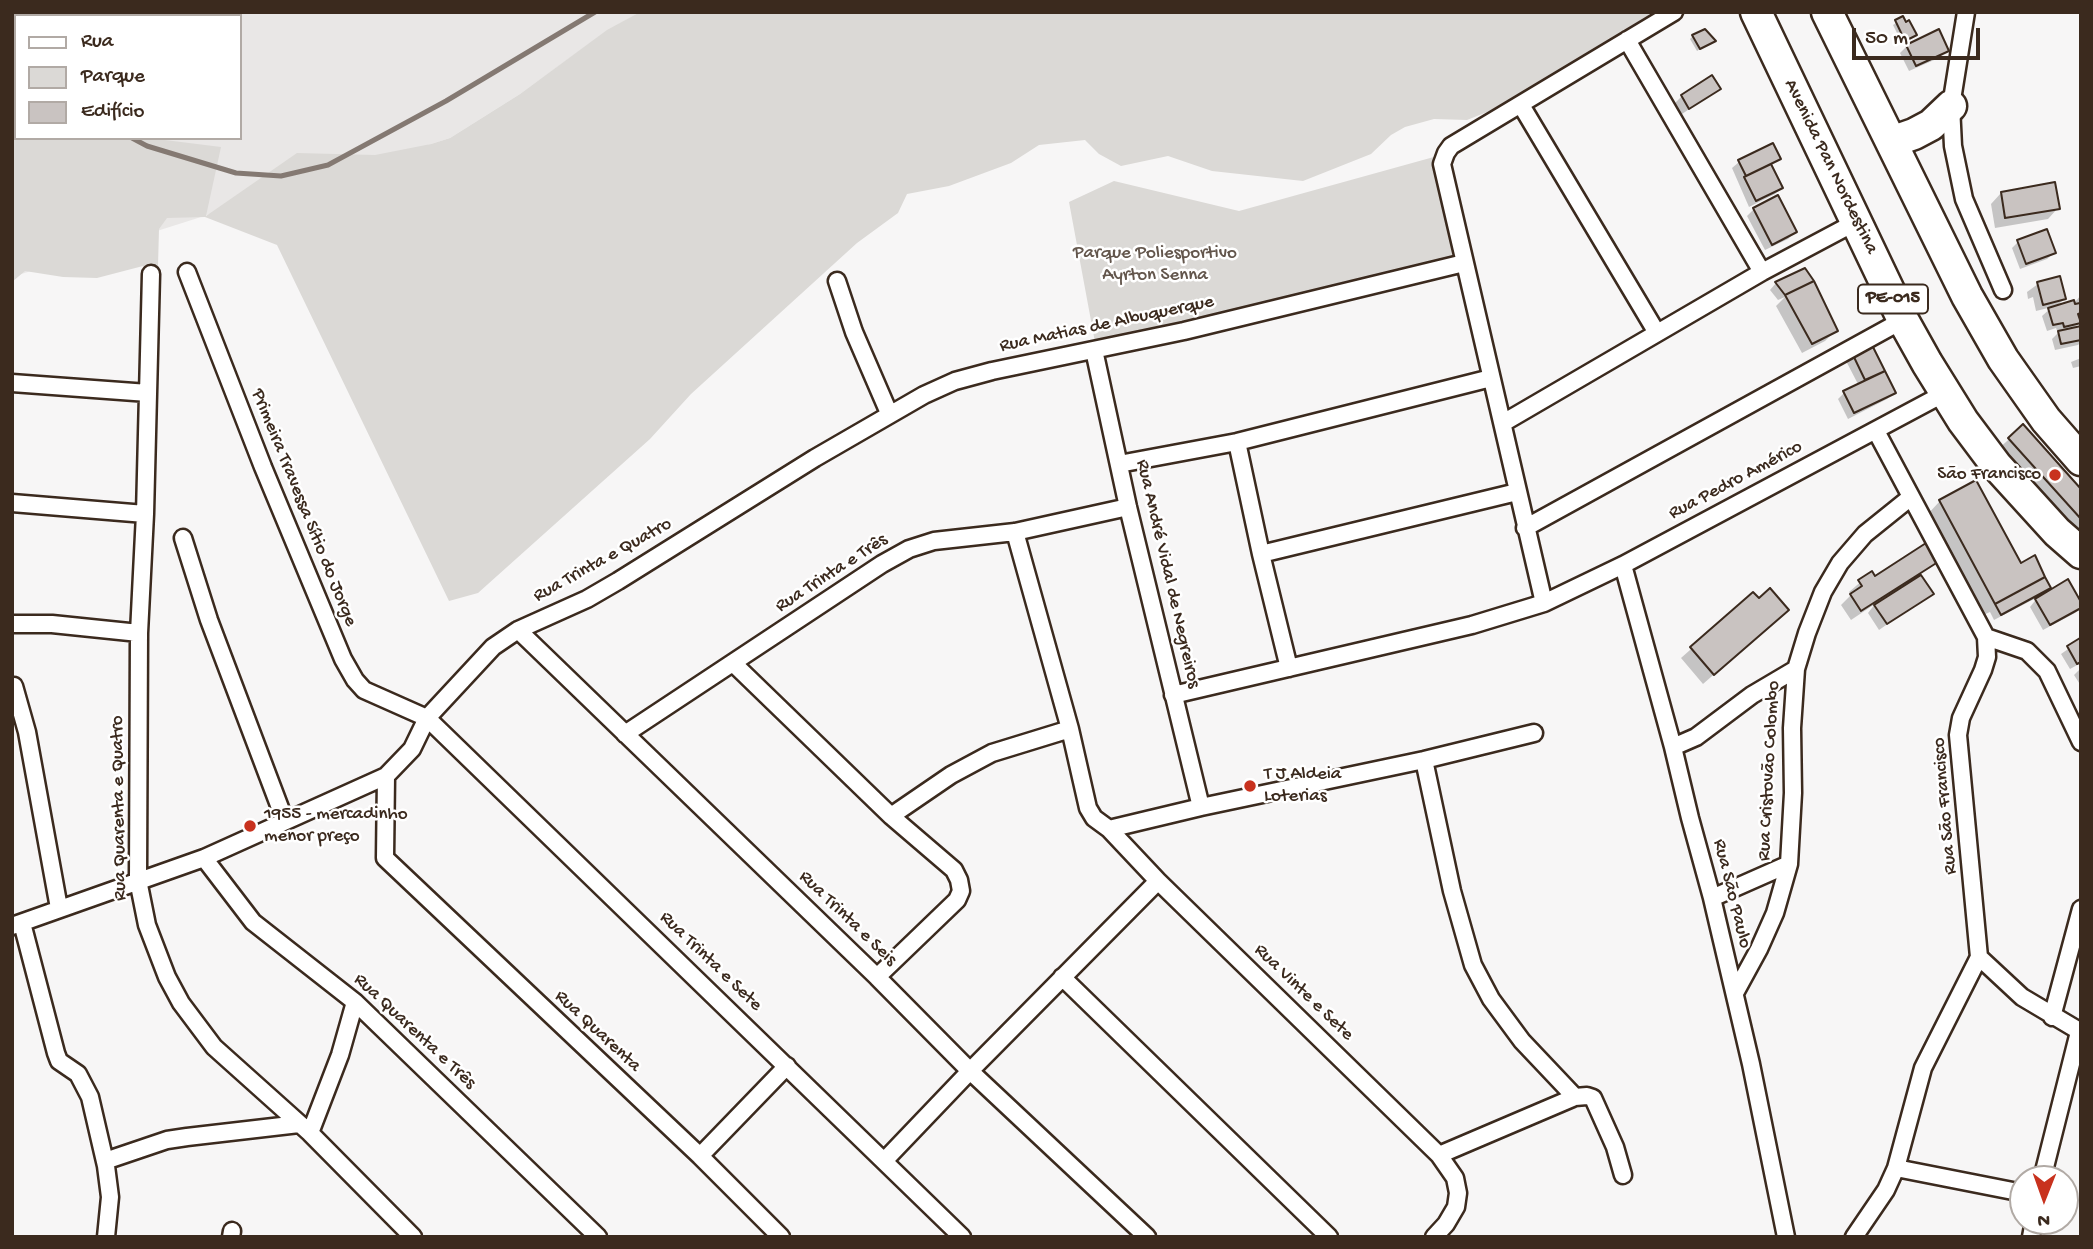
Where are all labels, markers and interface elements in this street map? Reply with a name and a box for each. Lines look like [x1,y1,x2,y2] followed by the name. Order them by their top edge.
[14,14,242,140] legend
[1855,14,1983,58] scale bar
[1865,27,1908,52] text: 50 m
[81,30,114,55] text: Rua
[81,65,145,90] text: Parque
[1778,76,1882,258] street label: Avenida Pan Nordestina
[81,100,145,125] text: Edifício
[1073,243,1237,287] park label: Parque Poliesportivo Ayrton Senna
[1858,284,1928,314] road number: PE-015
[998,291,1216,359] street label: Rua Matias de Albuquerque
[245,386,361,630] street label: Primeira Travessa Sítio do Jorge
[1665,436,1807,526] street label: Rua Pedro Américo
[1130,457,1204,691] street label: Rua André Vidal de Negreiros
[1937,464,2041,486] place label: São Francisco
[2047,467,2063,483] marker: São Francisco
[530,514,676,608] street label: Rua Trinta e Quatro
[772,529,892,619] street label: Rua Trinta e Três
[1754,680,1786,862] street label: Rua Cristovão Colombo
[107,715,133,901] street label: Rua Quarenta e Quatro
[1929,736,1963,876] street label: Rua São Francisco
[1264,764,1341,808] place label: T J Aldeia Loterias
[1242,778,1258,794] marker: T J Aldeia Loterias
[264,804,408,848] place label: 1955 - mercadinho menor preço
[242,818,258,834] marker: 1955 - mercadinho menor preço
[1706,837,1756,951] street label: Rua São Paulo
[793,866,901,972] street label: Rua Trinta e Seis
[654,907,766,1017] street label: Rua Trinta e Sete
[1248,940,1358,1046] street label: Rua Vinte e Sete
[348,969,480,1095] street label: Rua Quarenta e Três
[549,986,645,1078] street label: Rua Quarenta
[2009,1165,2079,1235] north arrow
[2037,1208,2050,1231] text: N

